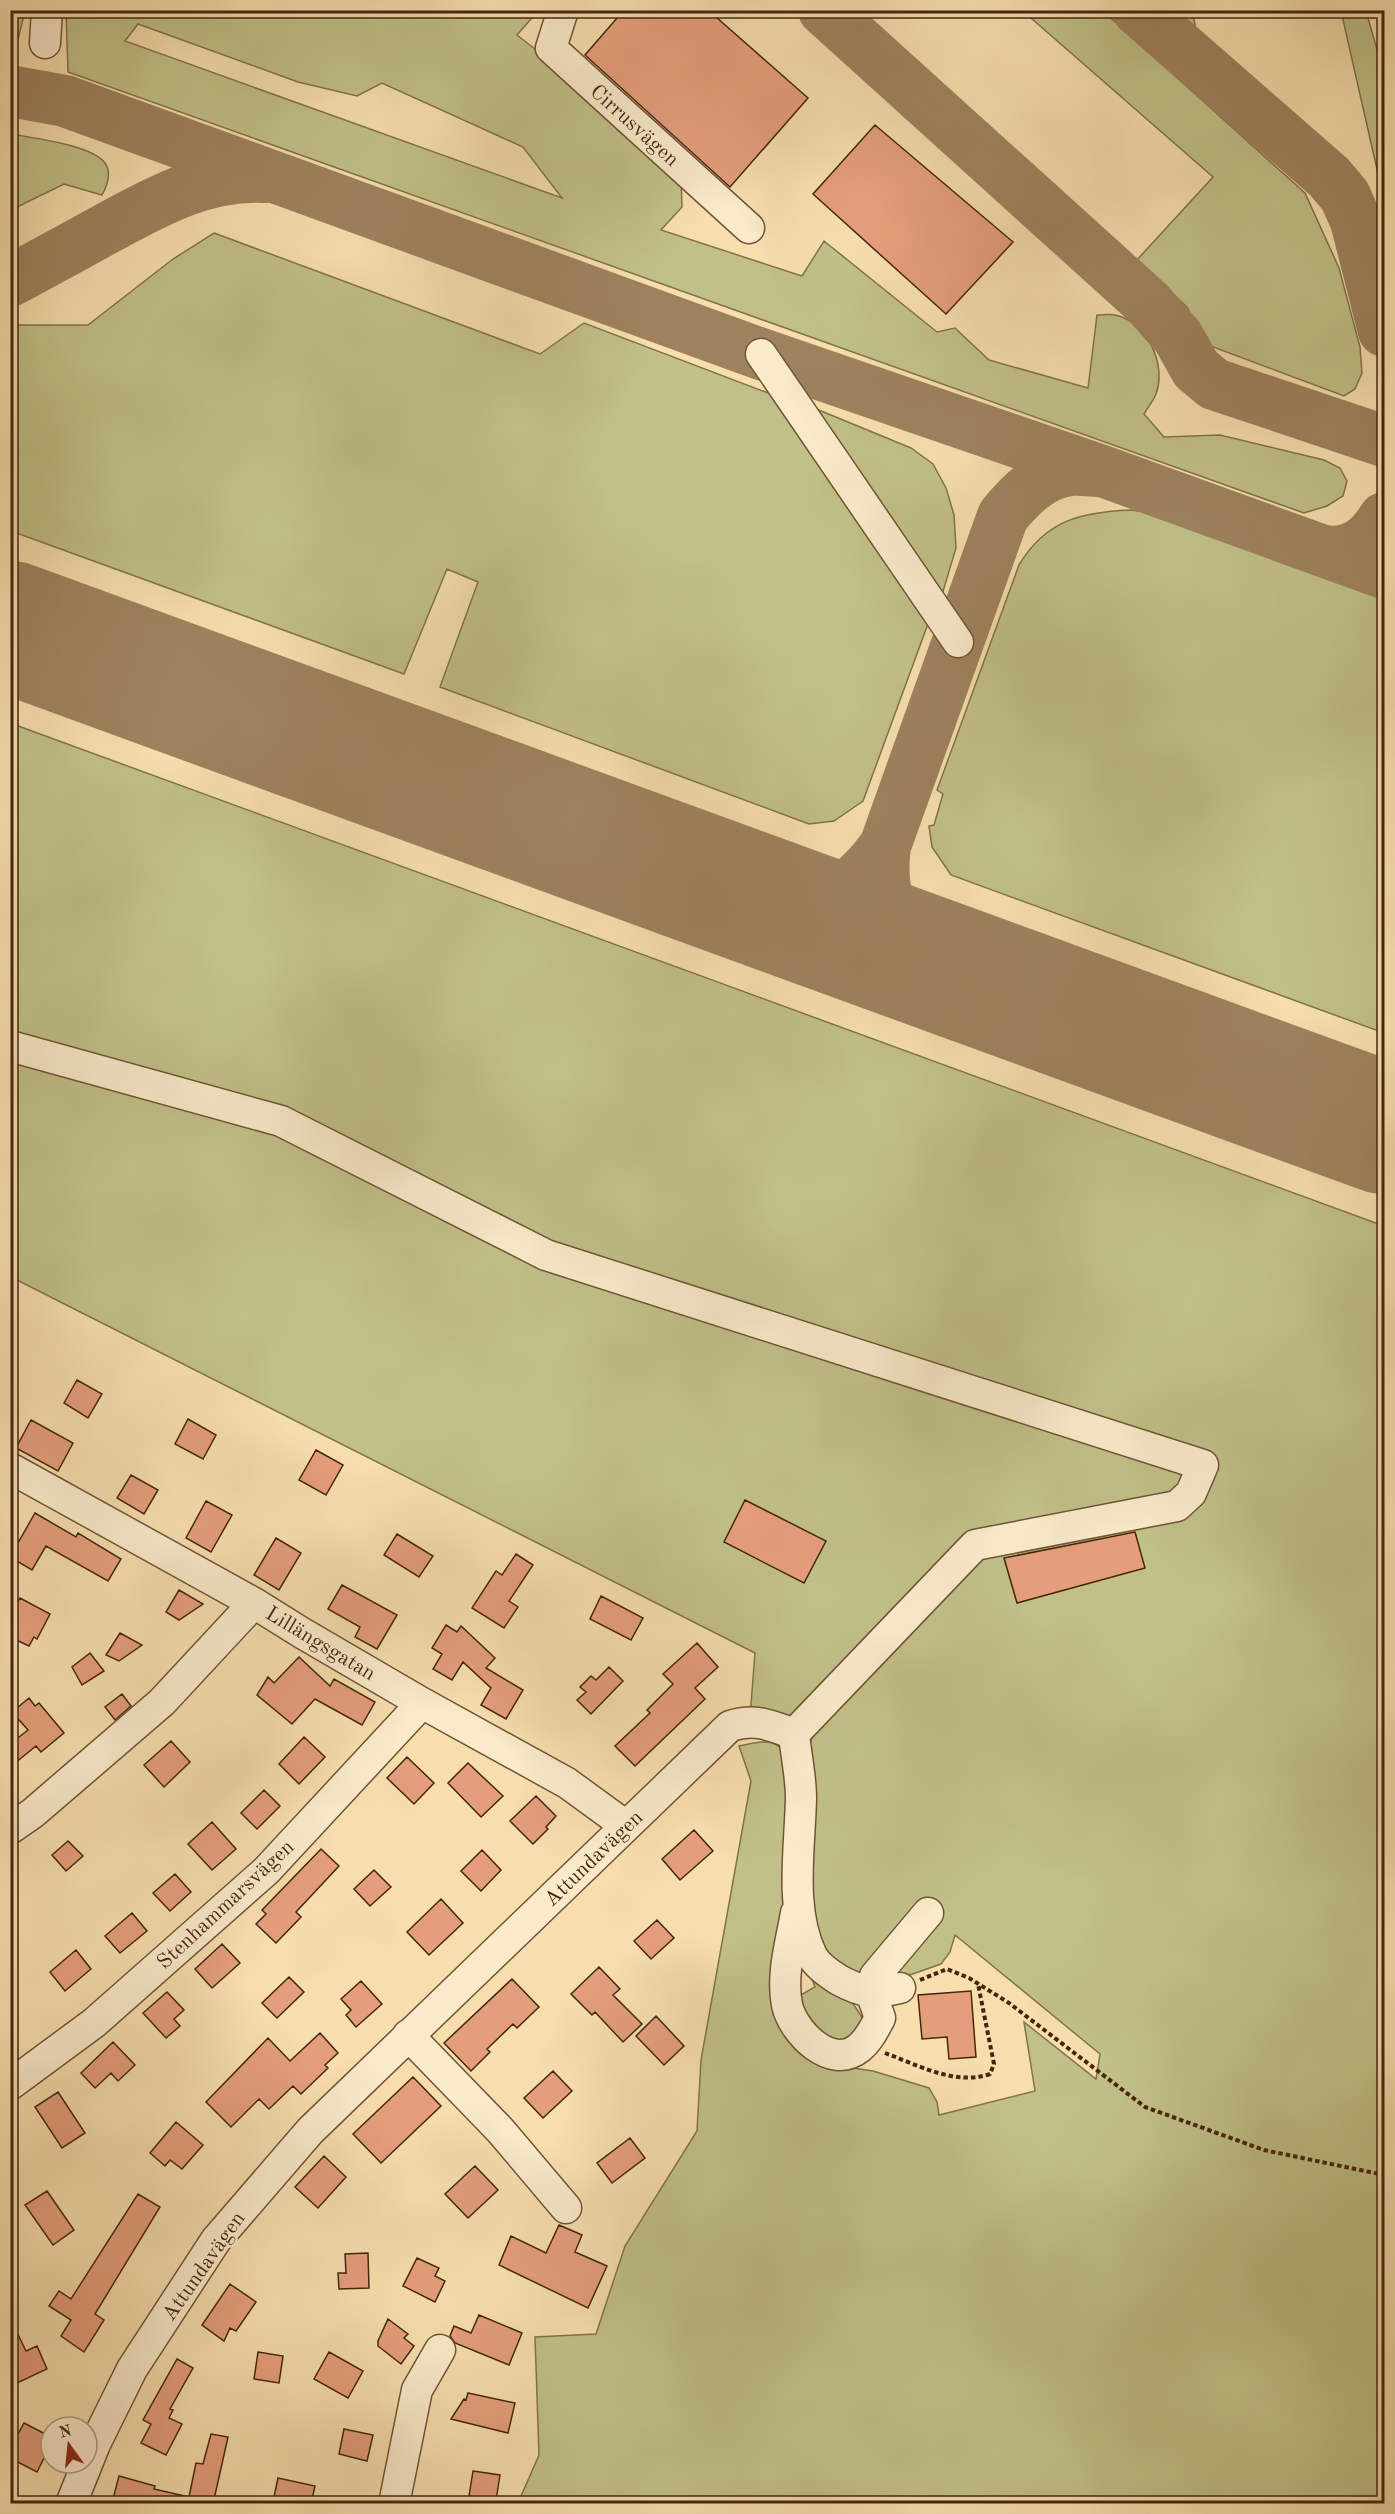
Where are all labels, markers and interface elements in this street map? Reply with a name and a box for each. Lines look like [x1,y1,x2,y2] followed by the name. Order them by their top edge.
[586,81,682,171] street label: Cirrusvägen
[262,1603,379,1685] street label: Lillängsgatan
[541,1807,647,1911] street label: Attundavägen
[154,1837,298,1974] street label: Stenhammarsvägen
[159,2208,249,2325] street label: Attundavägen
[39,2415,99,2475] north arrow
[58,2423,74,2442] text: N

